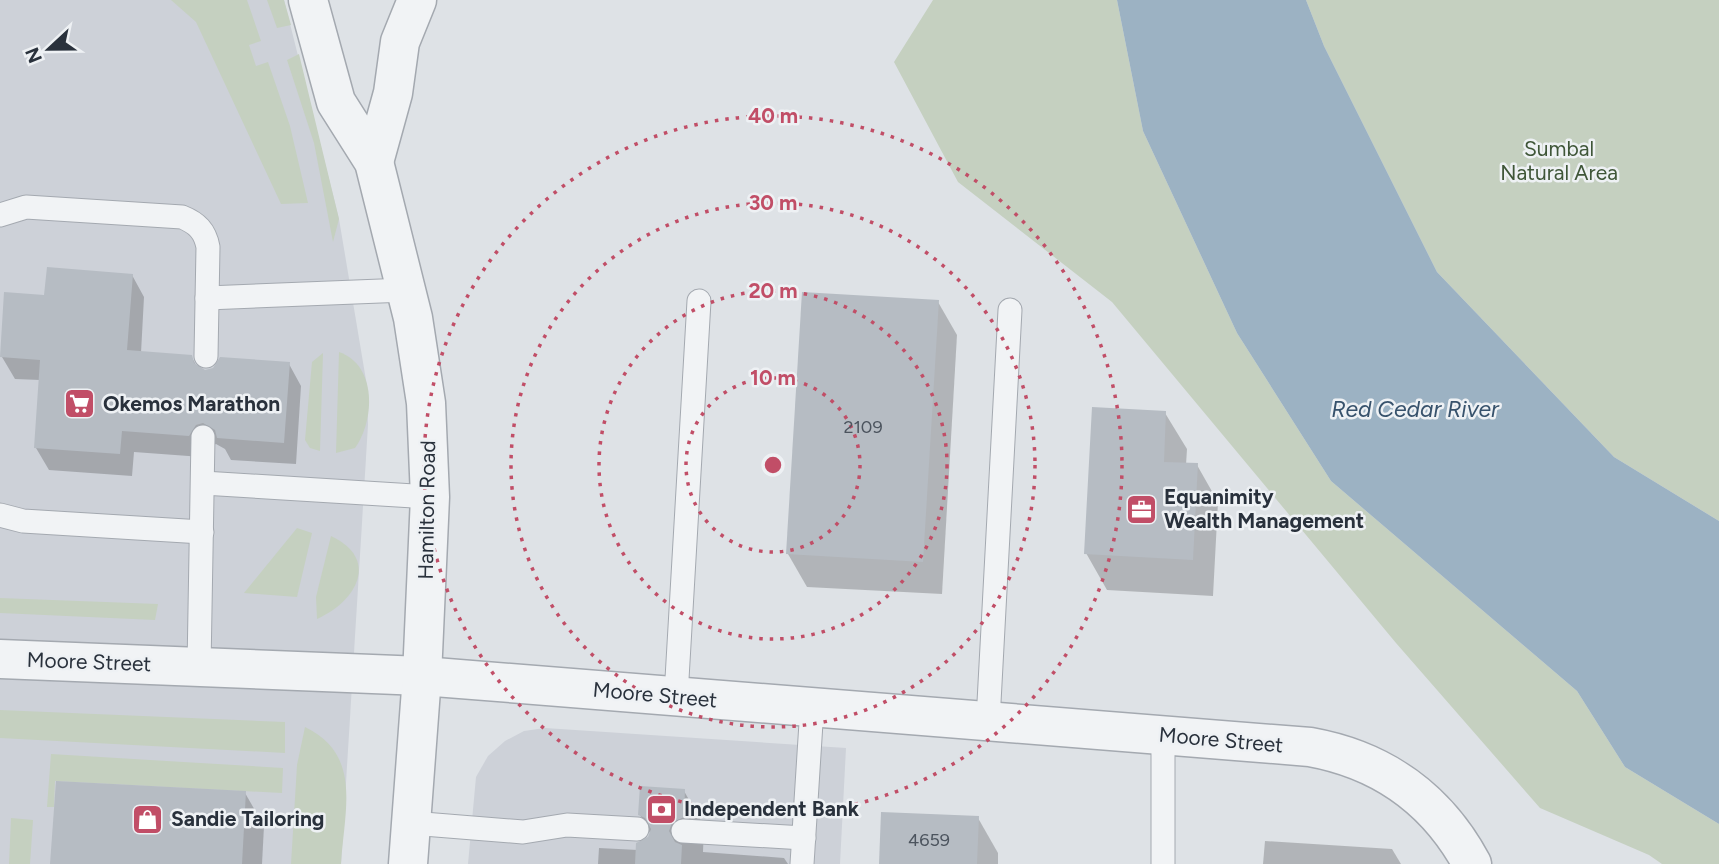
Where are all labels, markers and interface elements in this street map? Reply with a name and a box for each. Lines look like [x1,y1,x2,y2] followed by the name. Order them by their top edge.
[14,14,84,84] north arrow
[20,44,47,66] text: N
[748,103,798,128] text: 40 m
[1500,136,1618,185] park label: Sumbal Natural Area
[749,190,797,215] text: 30 m
[748,278,798,303] text: 20 m
[750,365,796,390] text: 10 m
[63,387,97,421] supermarket icon: Okemos Marathon
[103,391,280,416] place label: Okemos Marathon
[1331,395,1500,423] water label: Red Cedar River
[843,416,883,438] house number: 2109
[413,440,440,580] street label: Hamilton Road
[761,453,785,477] centre of rings
[1164,484,1364,533] place label: Equanimity Wealth Management
[1124,492,1158,526] office icon: Equanimity Wealth Management
[26,647,152,676] street label: Moore Street
[592,677,718,712] street label: Moore Street
[1158,722,1284,757] street label: Moore Street
[644,792,678,826] bank icon: Independent Bank
[684,796,860,821] place label: Independent Bank
[131,802,165,836] shop icon: Sandie Tailoring
[171,806,324,831] place label: Sandie Tailoring
[908,829,950,851] house number: 4659

